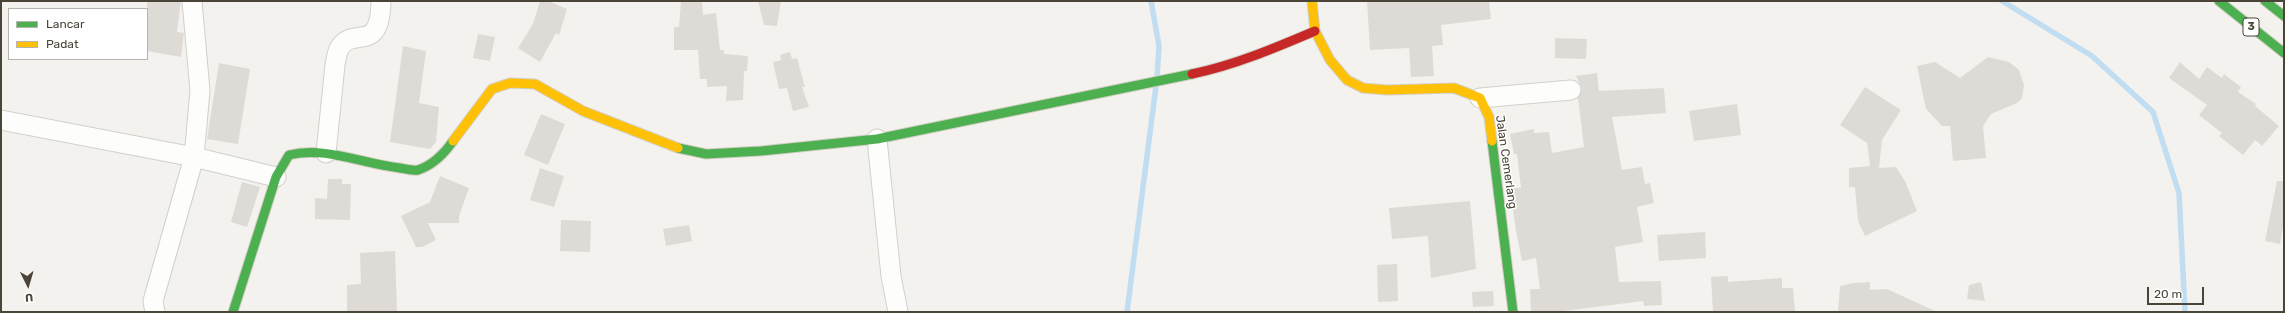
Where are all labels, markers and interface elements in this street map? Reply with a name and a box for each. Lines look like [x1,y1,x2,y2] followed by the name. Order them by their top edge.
[8,8,148,60] legend
[46,17,84,31] text: Lancar
[2243,18,2259,36] road number: 3
[46,37,79,51] text: Padat
[1492,114,1520,210] street label: Jalan Cemerlang
[8,265,48,305] north arrow
[2149,279,2206,305] scale bar
[2154,287,2182,301] text: 20 m
[25,291,34,304] text: U

